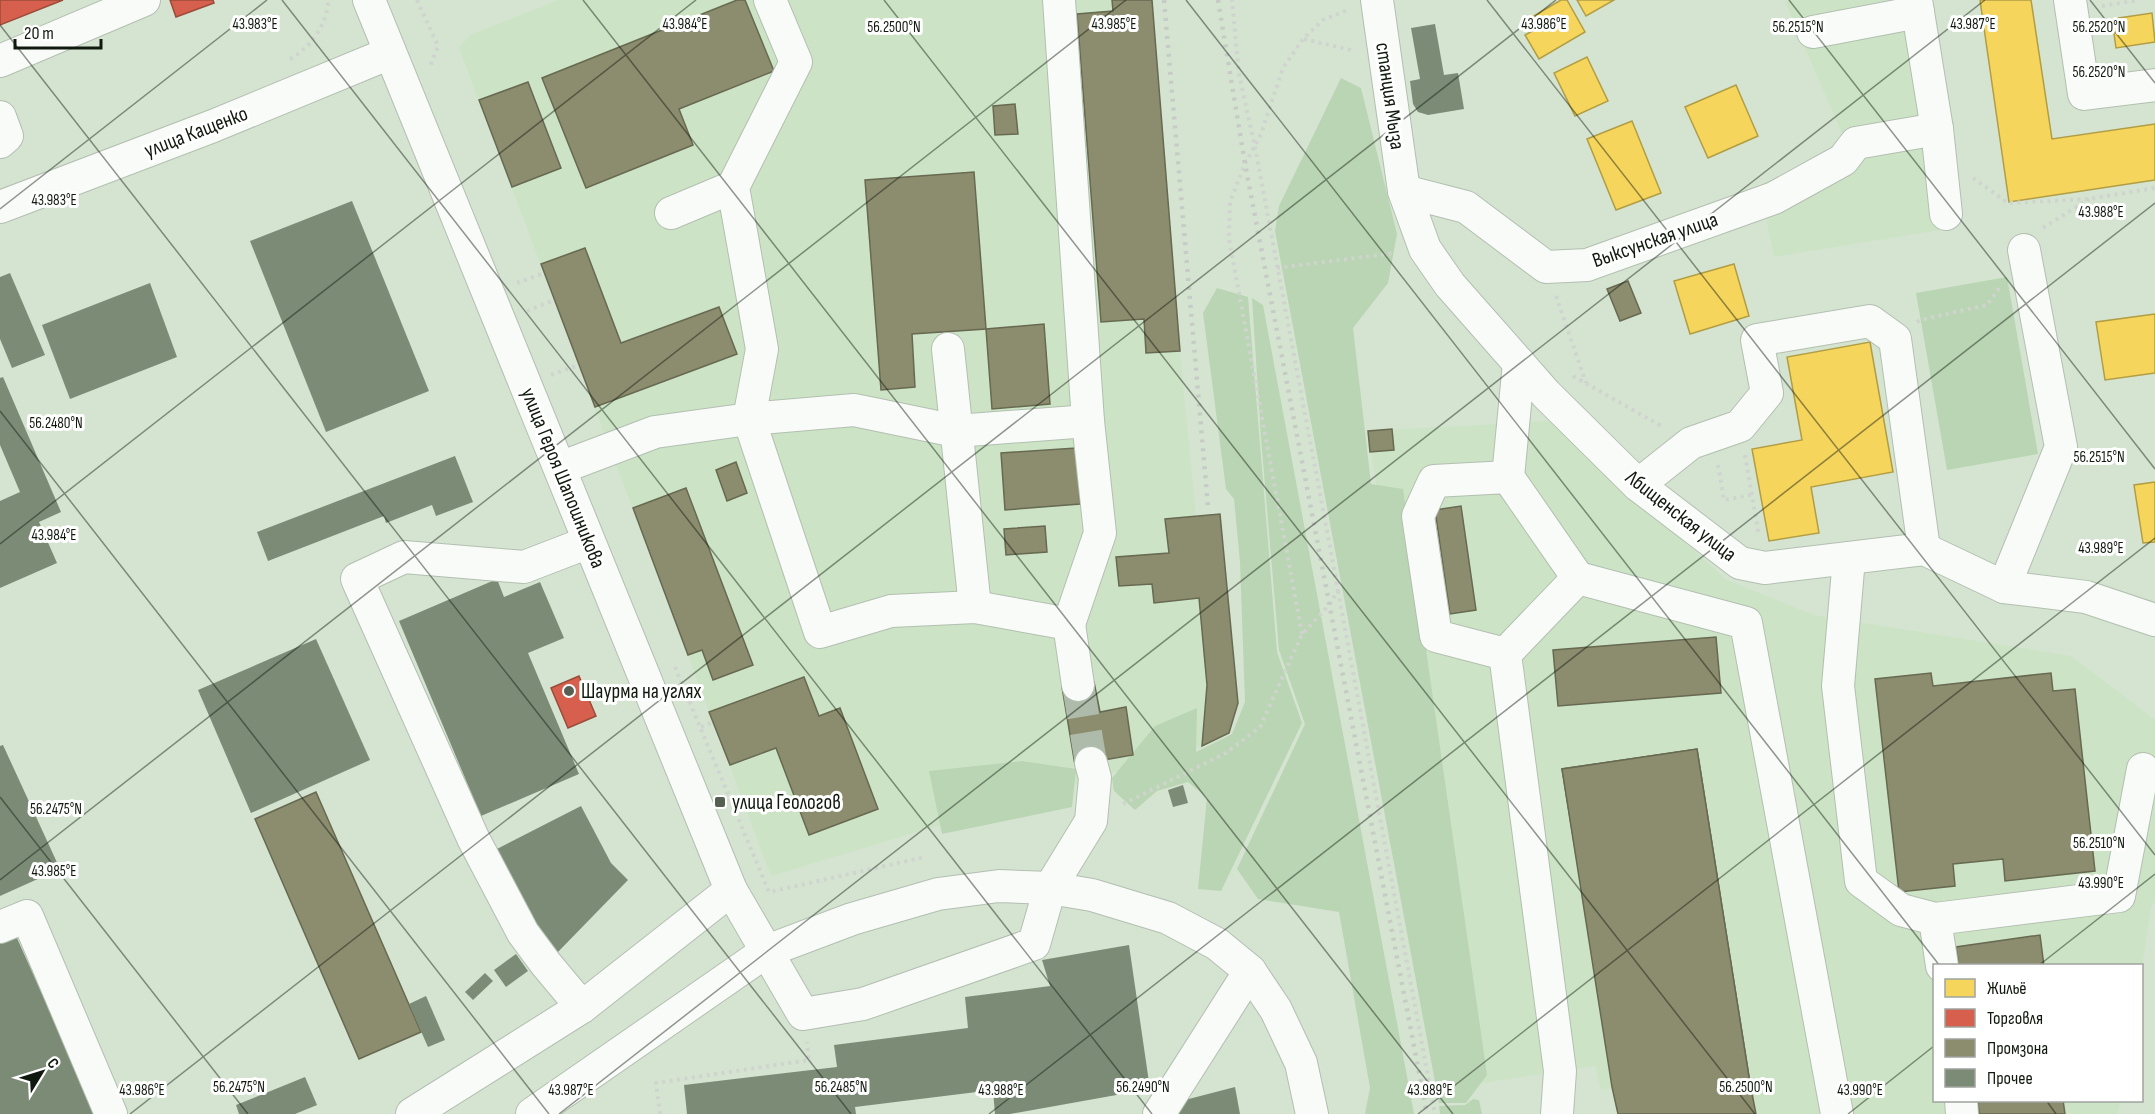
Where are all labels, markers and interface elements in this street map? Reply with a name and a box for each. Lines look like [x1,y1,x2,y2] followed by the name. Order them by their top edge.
[15,12,100,50] scale bar
[232,15,278,34] text: 43.983°E
[663,15,707,34] text: 43.984°E
[1092,15,1136,34] text: 43.985°E
[1521,15,1567,34] text: 43.986°E
[1950,15,1996,34] text: 43.987°E
[867,18,921,37] text: 56.2500°N
[1772,18,1824,37] text: 56.2515°N
[2073,18,2125,37] text: 56.2520°N
[24,23,54,44] text: 20 m
[1370,41,1410,151] street label: станция Мыза
[2073,63,2125,82] text: 56.2520°N
[141,101,251,163] street label: улица Кащенко
[31,191,77,210] text: 43.983°E
[2078,203,2124,222] text: 43.988°E
[1589,207,1721,273] street label: Выксунская улица
[515,384,611,572] street label: улица Героя Шапошникова
[29,414,83,433] text: 56.2480°N
[2073,448,2125,467] text: 56.2515°N
[1620,464,1741,567] street label: Лбищенская улица
[32,526,76,545] text: 43.984°E
[2078,539,2124,558] text: 43.989°E
[581,679,701,704] place label: Шаурма на углях
[562,684,576,698] marker: Шаурма на углях
[732,790,841,815] place label: улица Геологов
[713,795,727,809] marker: улица Геологов
[30,800,82,819] text: 56.2475°N
[2073,834,2125,853] text: 56.2510°N
[32,862,76,881] text: 43.985°E
[2078,874,2124,893] text: 43.990°E
[1933,964,2143,1102] legend
[1987,978,2027,999] text: Жильё
[1987,1008,2043,1029] text: Торговля
[1987,1038,2048,1059] text: Промзона
[12,1042,72,1102] north arrow
[43,1055,63,1073] text: С
[1987,1068,2033,1089] text: Прочее
[213,1078,265,1097] text: 56.2475°N
[815,1078,867,1097] text: 56.2485°N
[1116,1078,1170,1097] text: 56.2490°N
[1719,1078,1773,1097] text: 56.2500°N
[119,1081,165,1100] text: 43.986°E
[548,1081,594,1100] text: 43.987°E
[978,1081,1024,1100] text: 43.988°E
[1407,1081,1453,1100] text: 43.989°E
[1837,1081,1883,1100] text: 43.990°E

